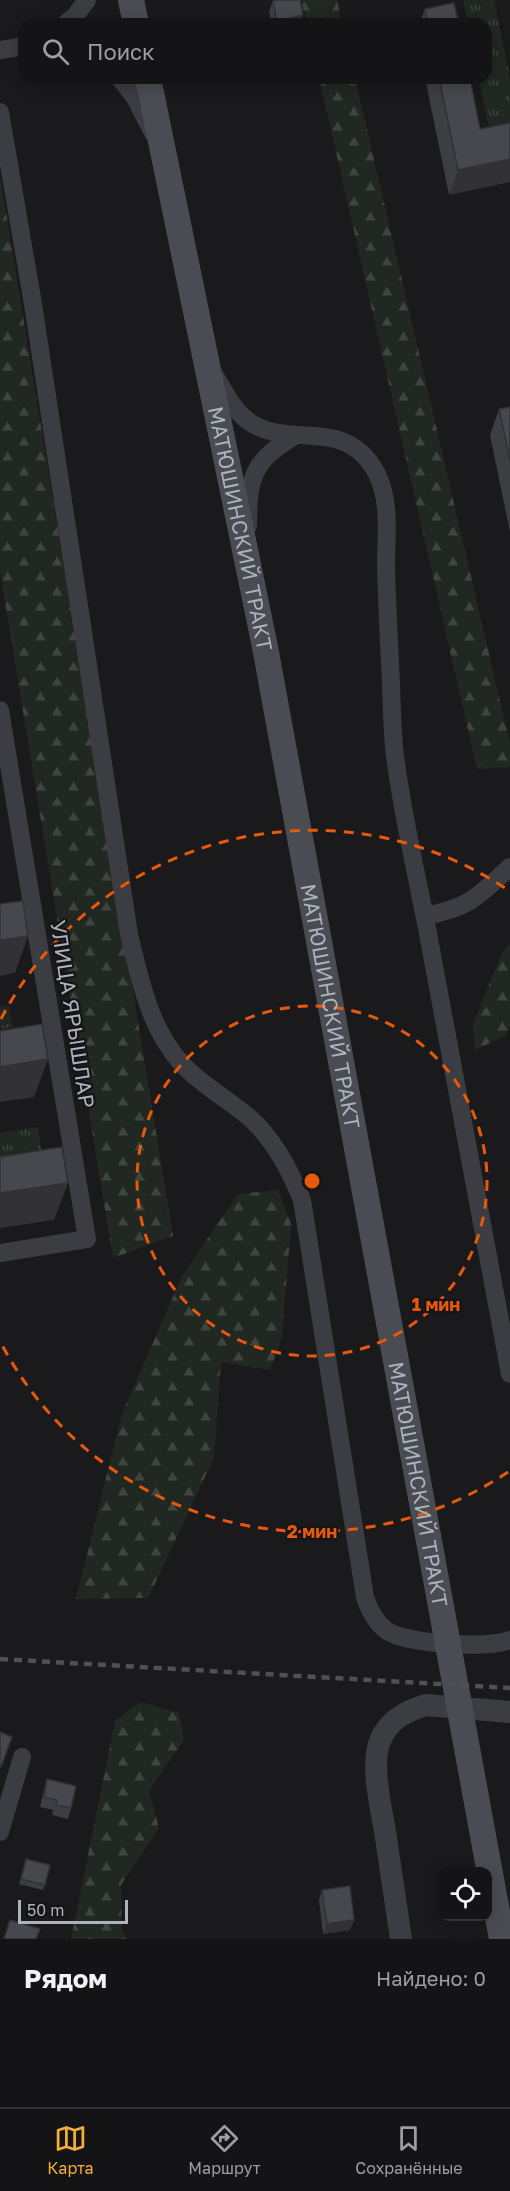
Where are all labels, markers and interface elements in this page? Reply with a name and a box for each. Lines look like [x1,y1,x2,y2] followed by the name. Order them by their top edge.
[18,18,492,84] search box
[39,35,72,68] icon: search
[87,38,155,65] text: Поиск
[203,404,278,653] street label: МАТЮШИНСКИЙ ТРАКТ
[296,881,366,1131] street label: МАТЮШИНСКИЙ ТРАКТ
[45,918,101,1110] street label: УЛИЦА ЯРЫШЛАР
[302,1171,322,1191] centre of rings
[412,1293,460,1315] text: 1 мин
[383,1359,454,1609] street label: МАТЮШИНСКИЙ ТРАКТ
[287,1520,337,1542] text: 2 мин
[438,1867,492,1921] map controls
[438,1867,492,1921] button: locate
[18,1897,128,1924] scale bar
[27,1900,64,1920] text: 50 m
[24,1963,107,1994] text: Рядом
[376,1966,486,1990] text: Найдено: 0
[47,2122,94,2178] tab: Карта
[188,2122,261,2178] tab: Маршрут
[355,2122,463,2178] tab: Сохранённые

